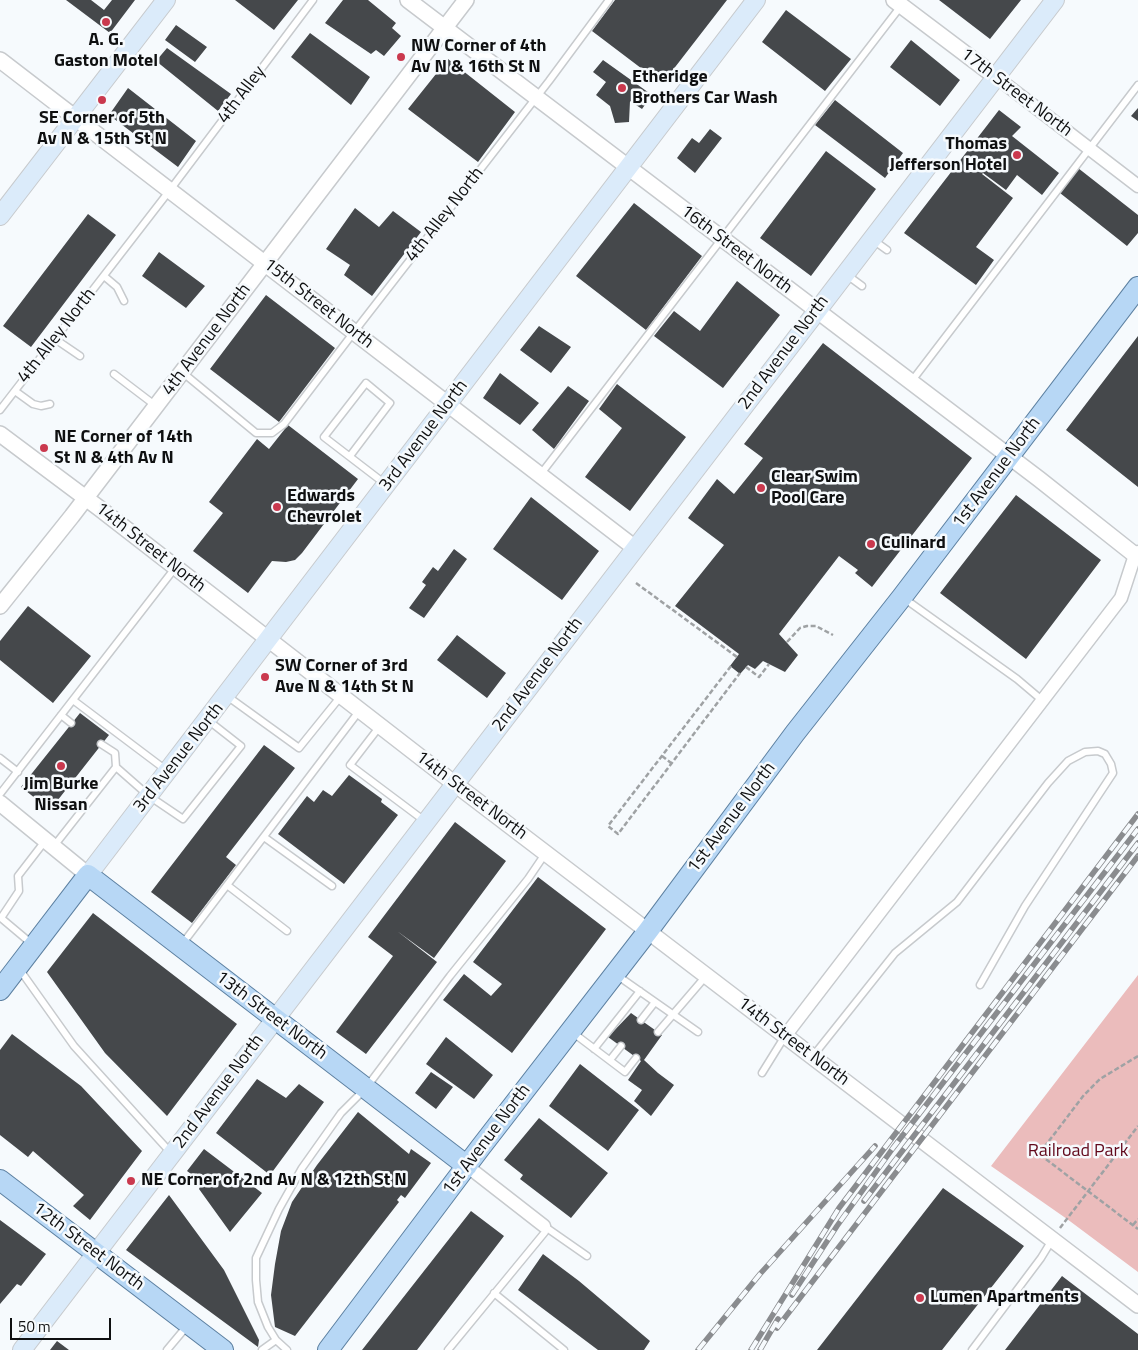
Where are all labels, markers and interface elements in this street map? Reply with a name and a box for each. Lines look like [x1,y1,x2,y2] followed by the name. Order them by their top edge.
[100,16,112,28] marker: A. G. Gaston Motel
[54,30,158,72] place label: A. G. Gaston Motel
[411,36,546,78] place label: NW Corner of 4th Av N & 16th St N
[956,44,1076,142] street label: 17th Street North
[395,51,407,63] marker: NW Corner of 4th Av N & 16th St N
[213,62,271,128] street label: 4th Alley
[632,67,778,110] place label: Etheridge Brothers Car Wash
[616,82,628,94] marker: Etheridge Brothers Car Wash
[96,94,108,106] marker: SE Corner of 5th Av N & 15th St N
[37,108,167,150] place label: SE Corner of 5th Av N & 15th St N
[890,134,1007,176] place label: Thomas Jefferson Hotel
[1011,149,1023,161] marker: Thomas Jefferson Hotel
[401,163,489,267] street label: 4th Alley North
[676,201,796,299] street label: 16th Street North
[258,254,378,354] street label: 15th Street North
[158,280,256,400] street label: 4th Avenue North
[13,284,101,388] street label: 4th Alley North
[734,292,834,414] street label: 2nd Avenue North
[375,376,473,496] street label: 3rd Avenue North
[948,413,1046,533] street label: 1st Avenue North
[54,427,193,469] place label: NE Corner of 14th St N & 4th Av N
[38,442,50,454] marker: NE Corner of 14th St N & 4th Av N
[771,467,858,509] place label: Clear Swim Pool Care
[755,482,767,494] marker: Clear Swim Pool Care
[287,486,362,528] place label: Edwards Chevrolet
[90,498,210,598] street label: 14th Street North
[271,501,283,513] marker: Edwards Chevrolet
[881,533,946,555] place label: Culinard
[865,538,877,550] marker: Culinard
[488,614,588,736] street label: 2nd Avenue North
[275,656,414,699] place label: SW Corner of 3rd Ave N & 14th St N
[259,671,271,683] marker: SW Corner of 3rd Ave N & 14th St N
[129,699,229,817] street label: 3rd Avenue North
[411,747,531,845] street label: 14th Street North
[683,758,781,878] street label: 1st Avenue North
[55,760,67,772] marker: Jim Burke Nissan
[23,774,99,816] place label: Jim Burke Nissan
[211,967,331,1065] street label: 13th Street North
[733,993,853,1091] street label: 14th Street North
[169,1031,269,1153] street label: 2nd Avenue North
[438,1080,536,1200] street label: 1st Avenue North
[1028,1141,1128,1163] park label: Railroad Park
[141,1170,407,1192] place label: NE Corner of 2nd Av N & 12th St N
[125,1175,137,1187] marker: NE Corner of 2nd Av N & 12th St N
[28,1198,148,1296] street label: 12th Street North
[930,1287,1079,1309] place label: Lumen Apartments
[914,1292,926,1304] marker: Lumen Apartments
[12,1308,114,1340] scale bar
[18,1315,51,1338] text: 50 m

